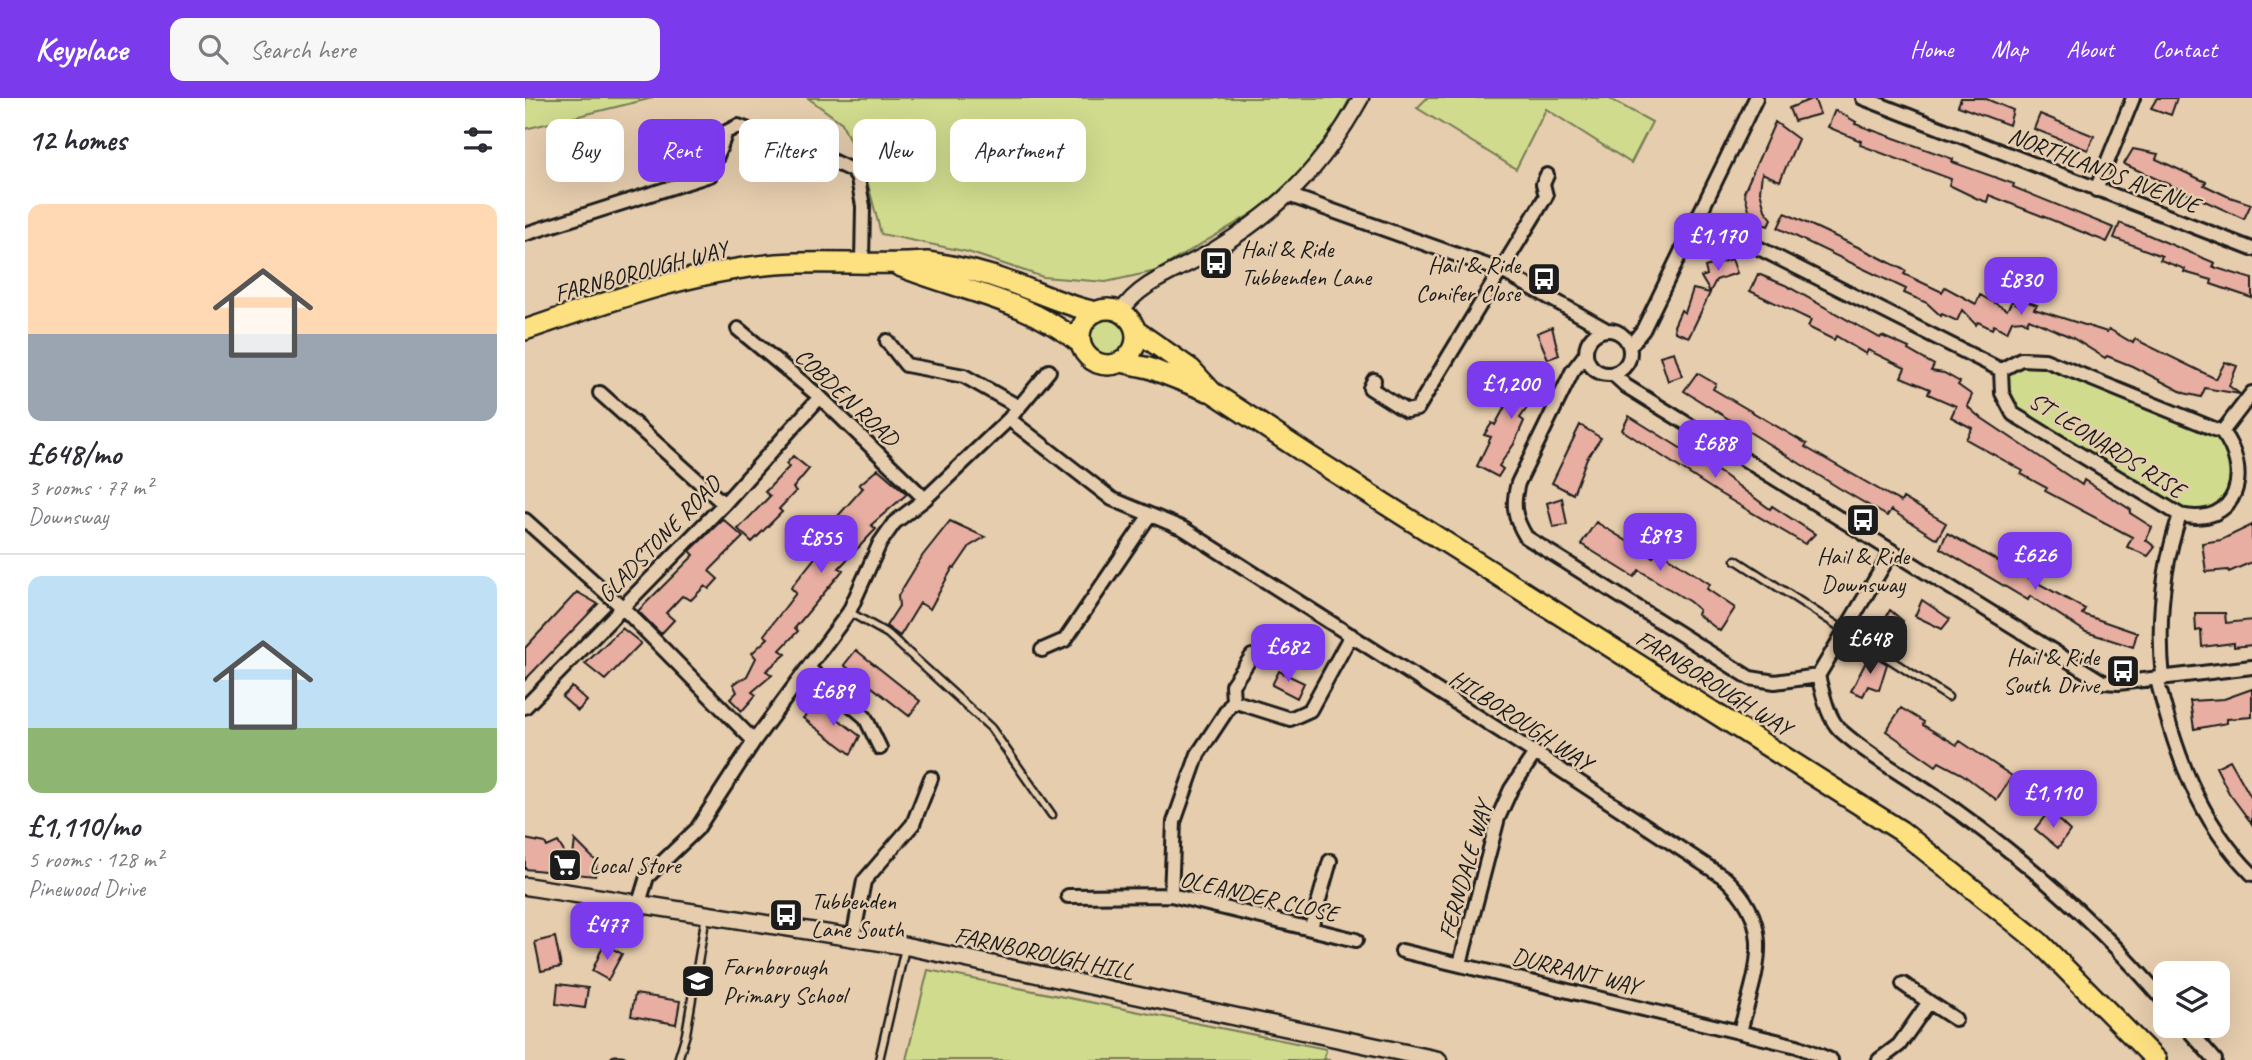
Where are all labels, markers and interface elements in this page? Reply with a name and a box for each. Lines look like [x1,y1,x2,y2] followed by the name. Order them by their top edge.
[170,18,660,81] search box
[35,28,128,70] text: Keyplace
[194,30,232,68] icon: search
[250,33,356,66] text: Search here
[1910,34,1953,64] text: Home
[1991,34,2028,64] text: Map
[2066,34,2114,64] text: About
[2152,34,2217,64] text: Contact
[546,119,624,182] chip: Buy
[638,119,725,182] chip: Rent
[739,119,839,182] chip: Filters
[853,119,936,182] chip: New
[950,119,1086,182] chip: Apartment
[2004,120,2206,221] street label: NORTHLANDS AVENUE
[28,121,126,159] text: 12 homes
[459,121,497,159] icon: filters
[1661,214,1775,273] pin: £1,170
[1690,221,1746,250] text: £1,170
[551,233,734,309] street label: FARNBOROUGH WAY
[1241,234,1373,292] place label: Hail & Ride Tubbenden Lane
[1197,244,1235,282] bus stop icon: Hail & Ride Tubbenden Lane
[200,250,326,376] icon: home
[1416,250,1522,308] place label: Hail & Ride Conifer Close
[1980,258,2062,317] pin: £830
[1525,260,1563,298] bus stop icon: Hail & Ride Conifer Close
[2000,265,2042,294] text: £830
[789,341,907,454] street label: COBDEN ROAD
[1454,362,1568,421] pin: £1,200
[1483,369,1539,398] text: £1,200
[2024,385,2193,506] street label: ST LEONARDS RISE
[1674,420,1756,480] pin: £688
[1694,428,1736,457] text: £688
[28,435,121,473] text: £648/mo
[591,468,729,609] street label: GLADSTONE ROAD
[28,473,152,502] text: 3 rooms · 77 m²
[1844,501,1882,539] bus stop icon: Hail & Ride Downsway
[28,502,108,531] text: Downsway
[1619,514,1701,573] pin: £893
[780,516,862,575] pin: £855
[1639,521,1681,550] text: £893
[801,523,841,552] text: £855
[1994,532,2076,592] pin: £626
[2014,540,2056,569] text: £626
[1817,541,1911,599] place label: Hail & Ride Downsway
[1829,616,1911,676] pin: £648
[200,622,326,748] icon: home
[1631,623,1800,744] street label: FARNBOROUGH WAY
[1247,624,1329,684] pin: £682
[1849,624,1891,653] text: £648
[1267,632,1309,661] text: £682
[2003,642,2101,700] place label: Hail & Ride South Drive
[2104,652,2142,690] bus stop icon: Hail & Ride South Drive
[1444,663,1601,779] street label: HILBOROUGH WAY
[792,668,874,728] pin: £689
[812,676,854,705] text: £689
[1996,770,2110,830] pin: £1,110
[2025,778,2081,807] text: £1,110
[1431,793,1500,942] street label: FERNDALE WAY
[28,807,140,845] text: £1,110/mo
[28,845,163,874] text: 5 rooms · 128 m²
[546,846,584,884] supermarket icon: Local Store
[589,850,682,880] place label: Local Store
[1177,863,1344,929] street label: OLEANDER CLOSE
[28,874,145,903] text: Pinewood Drive
[811,886,905,944] place label: Tubbenden Lane South
[767,896,805,934] bus stop icon: Tubbenden Lane South
[566,902,648,962] pin: £477
[586,910,628,939] text: £477
[952,919,1137,987] street label: FARNBOROUGH HILL
[1509,941,1648,1003] street label: DURRANT WAY
[723,952,850,1010] place label: Farnborough Primary School
[2153,961,2230,1038] map controls
[2153,961,2230,1038] button: layers
[679,962,717,1000] school or university icon: Farnborough Primary School

